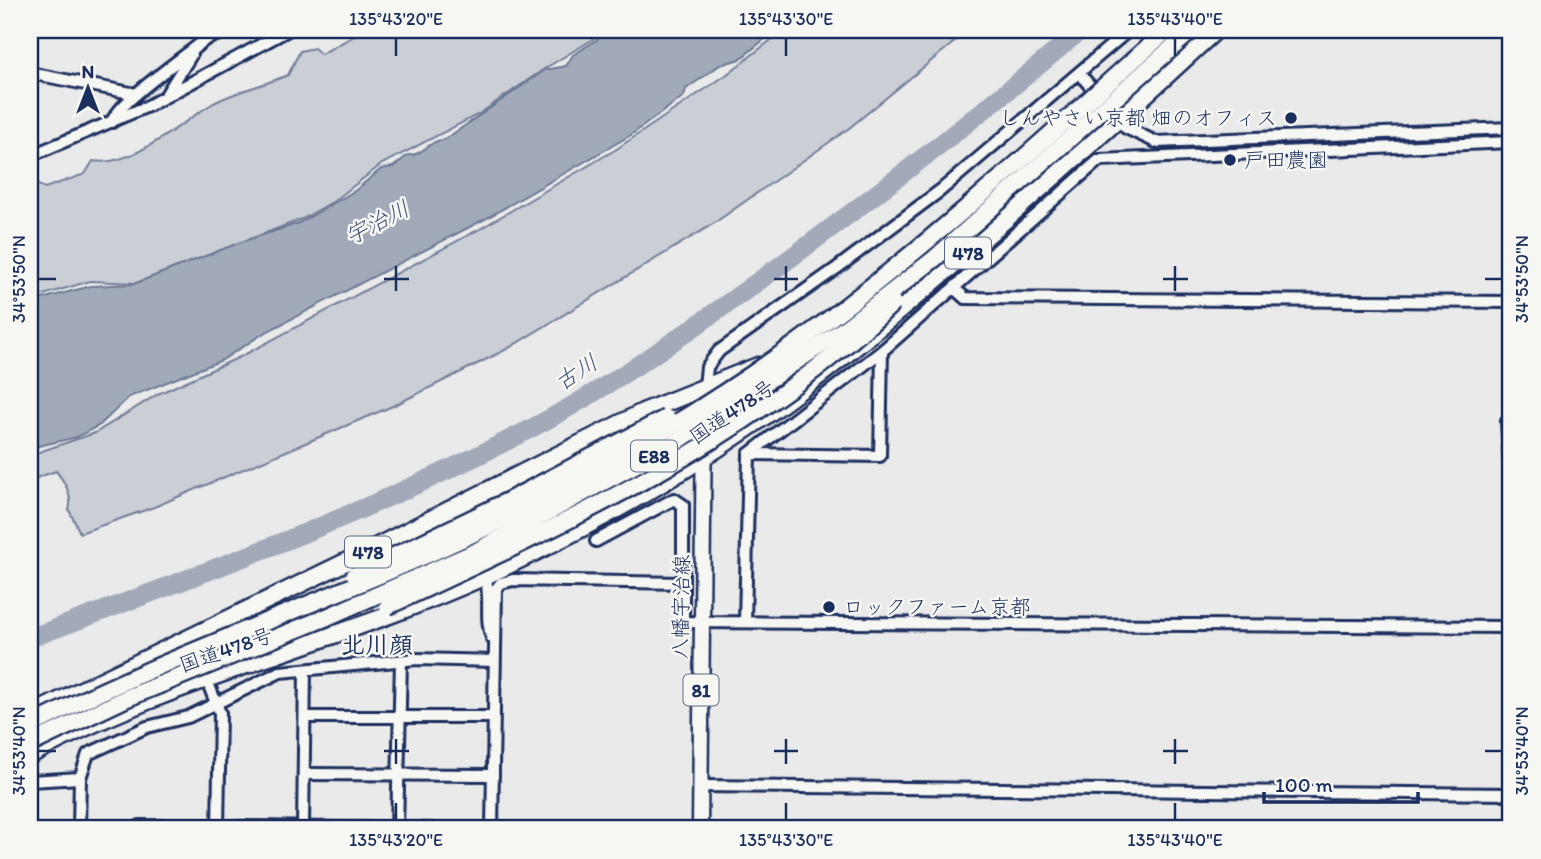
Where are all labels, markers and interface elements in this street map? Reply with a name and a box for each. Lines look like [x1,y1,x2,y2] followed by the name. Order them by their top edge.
[349,8,443,30] text: 135°43'20"E
[739,8,833,30] text: 135°43'30"E
[1127,8,1223,30] text: 135°43'40"E
[52,52,122,122] north arrow
[82,60,94,83] text: N
[999,105,1277,130] place label: しんやさい京都 畑のオフィス
[1283,110,1299,126] marker: しんやさい京都 畑のオフィス
[1244,147,1328,172] place label: 戸田農園
[1222,152,1238,168] marker: 戸田農園
[340,194,414,250] water label: 宇治川
[8,235,30,323] text: 34°53'50"N
[1511,235,1533,323] text: 34°53'50"N
[945,238,991,268] road number: 478
[549,348,603,396] water label: 古川
[684,374,779,449] street label: 国道478号
[631,440,677,471] road number: E88
[345,537,391,568] road number: 478
[667,554,694,660] street label: 八幡宇治線
[843,594,1031,619] place label: ロックファーム京都
[821,599,837,615] marker: ロックファーム京都
[176,622,276,677] street label: 国道478号
[341,630,413,659] district label: 北川顔
[684,674,718,706] road number: 81
[8,706,30,796] text: 34°53'40"N
[1511,706,1533,796] text: 34°53'40"N
[1264,761,1418,805] scale bar
[1275,772,1333,797] text: 100 m
[349,829,443,851] text: 135°43'20"E
[739,829,833,851] text: 135°43'30"E
[1127,829,1223,851] text: 135°43'40"E

